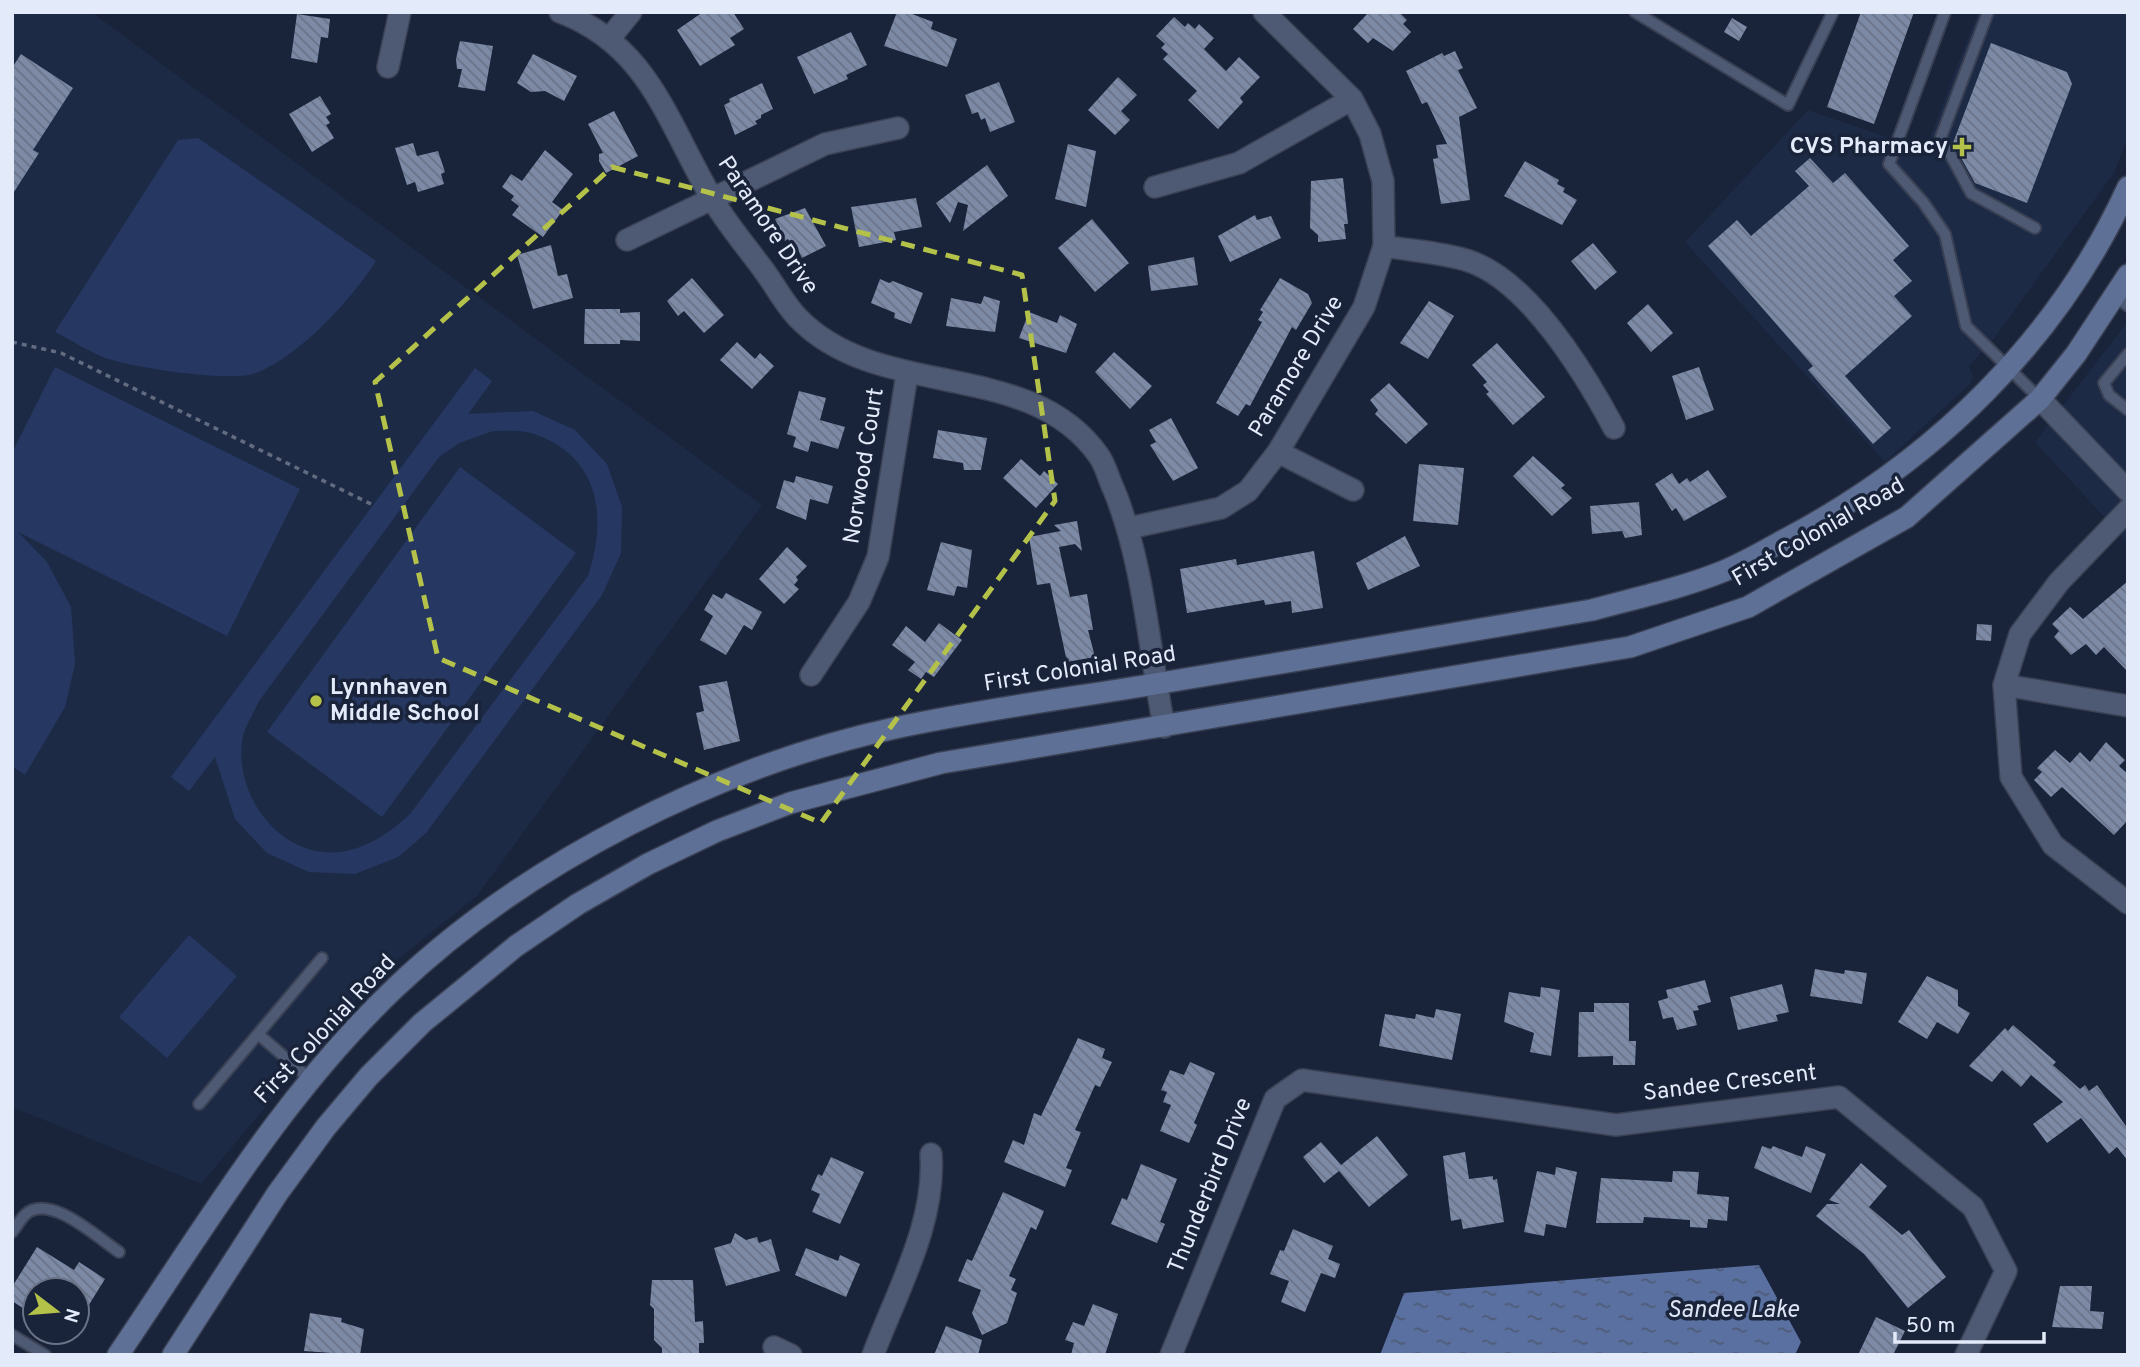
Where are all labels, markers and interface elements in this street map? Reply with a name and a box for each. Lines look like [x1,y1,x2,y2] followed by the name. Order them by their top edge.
[1790,133,1948,162] place label: CVS Pharmacy
[1954,139,1970,155] marker: CVS Pharmacy
[710,151,824,301] street label: Paramore Drive
[1243,291,1351,443] street label: Paramore Drive
[838,386,892,546] street label: Norwood Court
[1728,472,1910,594] street label: First Colonial Road
[982,640,1178,700] street label: First Colonial Road
[330,674,480,729] place label: Lynnhaven Middle School
[308,693,324,709] marker: Lynnhaven Middle School
[249,949,403,1111] street label: First Colonial Road
[1642,1059,1818,1109] street label: Sandee Crescent
[1163,1094,1259,1278] street label: Thunderbird Drive
[21,1276,91,1346] north arrow
[1667,1296,1800,1326] water label: Sandee Lake
[1895,1300,2044,1344] scale bar
[57,1305,84,1325] text: N
[1906,1313,1955,1340] text: 50 m

